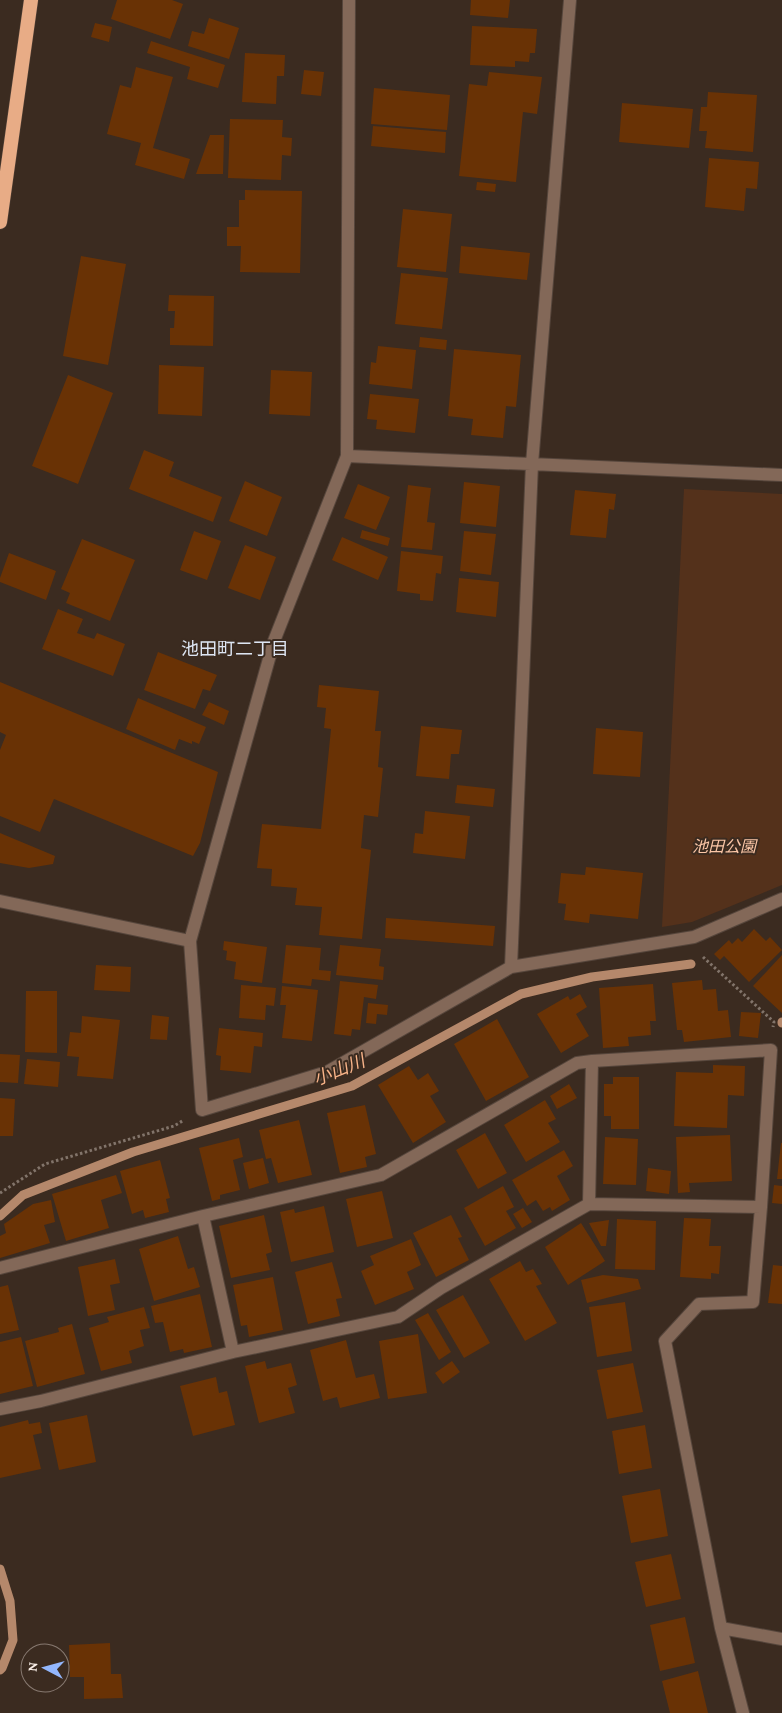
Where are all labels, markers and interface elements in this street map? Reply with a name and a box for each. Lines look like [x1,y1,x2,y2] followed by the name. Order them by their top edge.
[181,639,289,659] district label: 池田町二丁目
[692,838,758,855] park label: 池田公園
[310,1050,370,1089] water label: 小山川
[20,1643,70,1693] north arrow
[24,1661,41,1672] text: N

